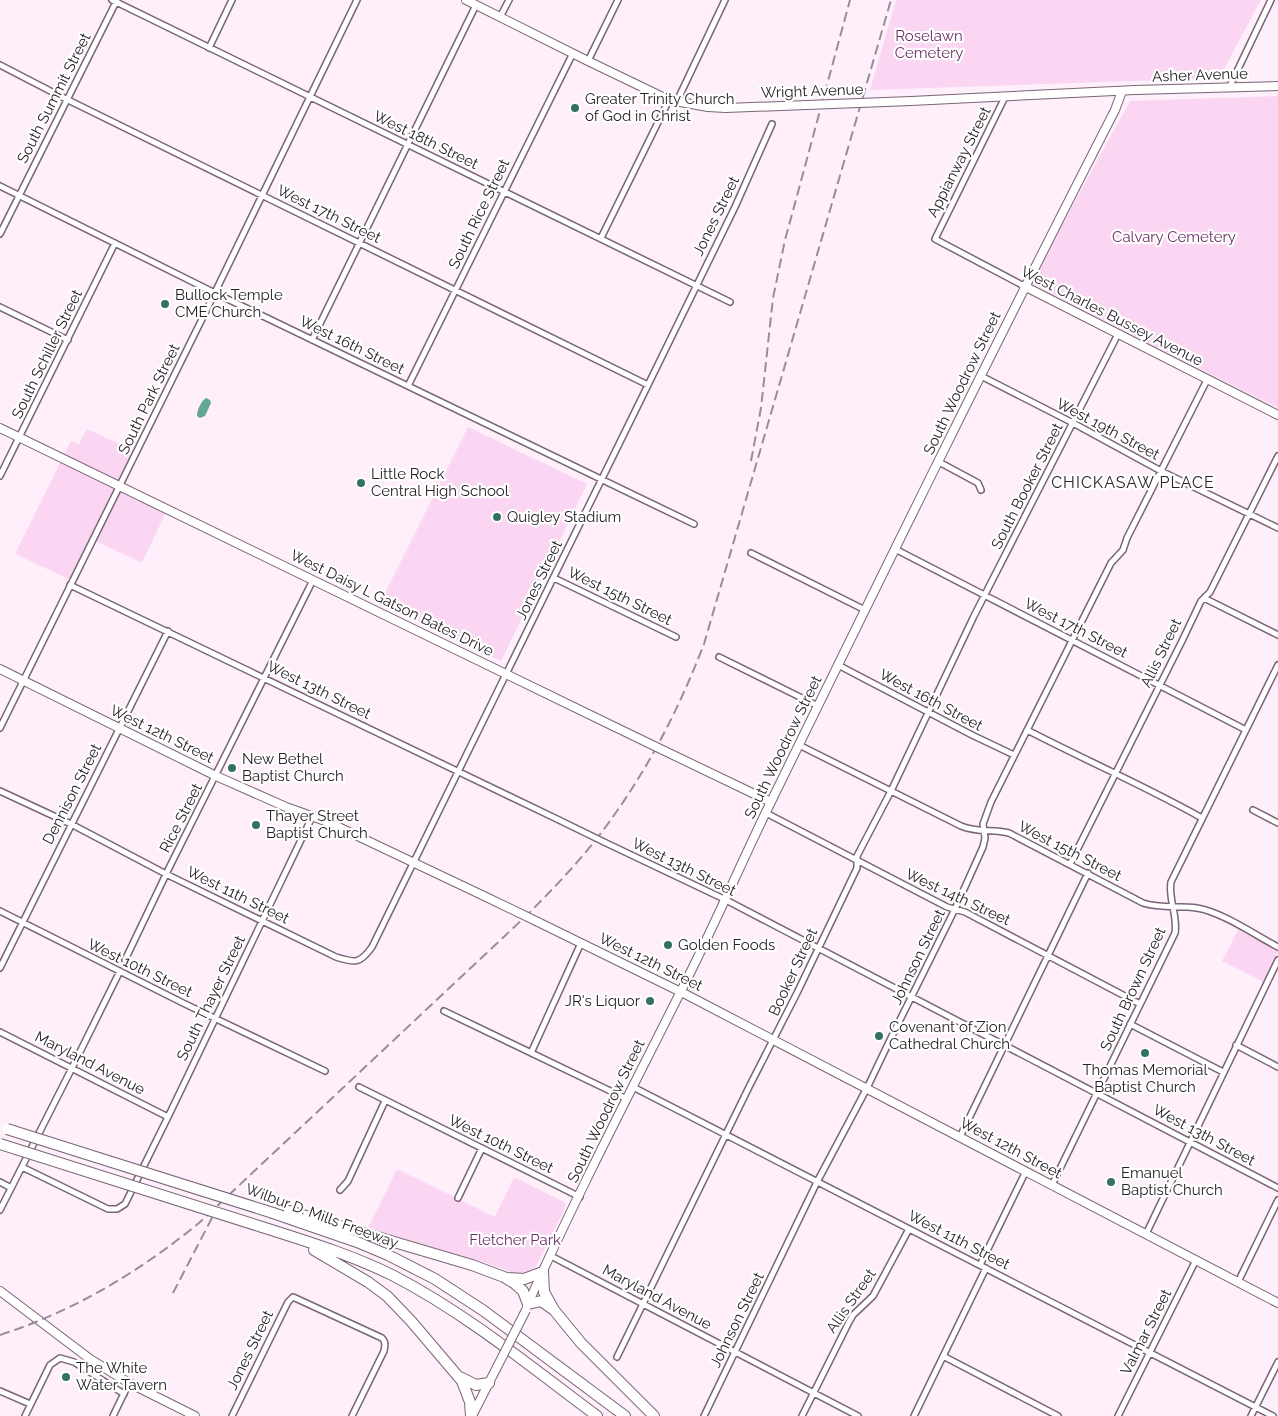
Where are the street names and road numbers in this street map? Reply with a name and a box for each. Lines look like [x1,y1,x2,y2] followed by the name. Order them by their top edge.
[13,30,95,166] street label: South Summit Street
[1152,64,1248,86] street label: Asher Avenue
[760,80,864,102] street label: Wright Avenue
[923,104,995,220] street label: Appianway Street
[371,107,481,173] street label: West 18th Street
[445,156,513,272] street label: South Rice Street
[689,173,743,259] street label: Jones Street
[274,181,384,247] street label: West 17th Street
[1018,262,1206,370] street label: West Charles Bussey Avenue
[8,287,86,421] street label: South Schiller Street
[920,309,1004,457] street label: South Woodrow Street
[297,312,407,378] street label: West 16th Street
[114,341,184,457] street label: South Park Street
[1053,394,1163,464] street label: West 19th Street
[987,420,1067,552] street label: South Booker Street
[512,537,566,623] street label: Jones Street
[287,546,497,660] street label: West Daisy L Gatson Bates Drive
[565,563,675,629] street label: West 15th Street
[1022,594,1130,662] street label: West 17th Street
[1137,616,1185,690] street label: Allis Street
[264,657,374,723] street label: West 13th Street
[876,665,986,735] street label: West 16th Street
[741,673,825,821] street label: South Woodrow Street
[107,701,217,767] street label: West 12th Street
[39,741,105,847] street label: Dennison Street
[156,780,206,856] street label: Rice Street
[1015,817,1125,885] street label: West 15th Street
[629,834,739,900] street label: West 13th Street
[184,862,292,928] street label: West 11th Street
[903,865,1013,929] street label: West 14th Street
[887,906,949,1008] street label: Johnson Street
[1096,924,1170,1054] street label: South Brown Street
[765,925,821,1019] street label: Booker Street
[596,929,706,995] street label: West 12th Street
[173,933,249,1063] street label: South Thayer Street
[85,935,195,1001] street label: West 10th Street
[32,1028,148,1099] street label: Maryland Avenue
[564,1037,648,1185] street label: South Woodrow Street
[1150,1100,1258,1170] street label: West 13th Street
[446,1111,556,1177] street label: West 10th Street
[957,1114,1065,1182] street label: West 12th Street
[243,1180,401,1252] street label: Wilbur D. Mills Freeway
[905,1207,1013,1273] street label: West 11th Street
[599,1261,715,1333] street label: Maryland Avenue
[822,1265,880,1337] street label: Allis Street
[706,1269,768,1371] street label: Johnson Street
[1117,1286,1175,1378] street label: Valmar Street
[223,1307,277,1393] street label: Jones Street

